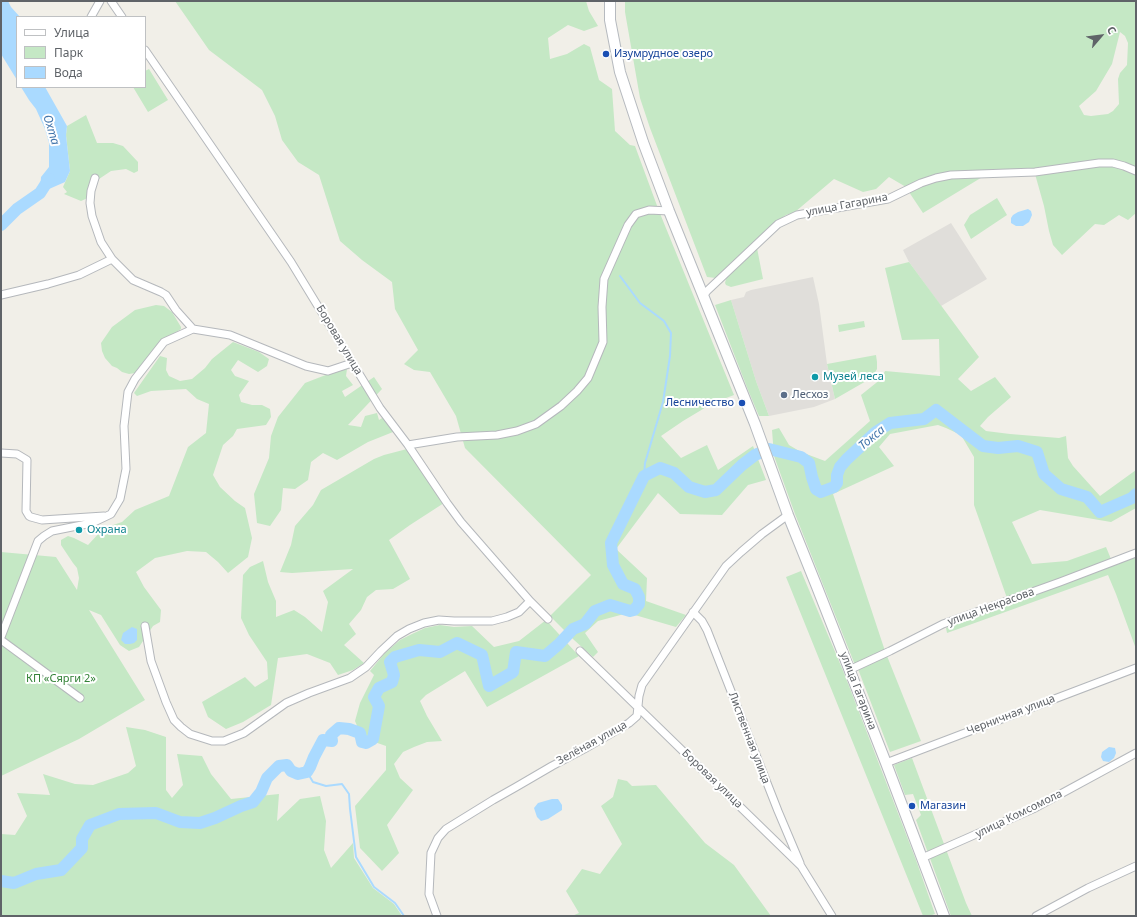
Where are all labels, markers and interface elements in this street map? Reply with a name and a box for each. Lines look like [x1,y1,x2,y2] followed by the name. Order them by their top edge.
[16,16,146,88] legend
[1081,16,1121,56] north arrow
[1104,23,1120,37] text: С
[54,24,89,41] text: Улица
[54,44,83,61] text: Парк
[614,47,713,61] place label: Изумрудное озеро
[601,49,611,59] marker: Изумрудное озеро
[54,64,83,81] text: Вода
[40,113,62,147] water label: Охта
[805,191,889,219] street label: улица Гагарина
[313,303,365,377] street label: Боровая улица
[823,370,884,384] place label: Музей леса
[810,372,820,382] marker: Музей леса
[792,388,828,402] place label: Лесхоз
[779,390,789,400] marker: Лесхоз
[665,396,734,410] place label: Лесничество
[737,398,747,408] marker: Лесничество
[856,423,888,453] water label: Токса
[87,523,127,537] place label: Охрана
[74,525,84,535] marker: Охрана
[946,585,1036,629] street label: улица Некрасова
[837,650,879,732] street label: улица Гагарина
[26,672,96,686] park label: КП «Сярги 2»
[725,690,773,786] street label: Лиственная улица
[965,692,1057,738] street label: Черничная улица
[555,718,629,768] street label: Зелёная улица
[679,747,745,811] street label: Боровая улица
[973,787,1065,841] street label: улица Комсомола
[920,799,966,813] place label: Магазин
[907,801,917,811] marker: Магазин

